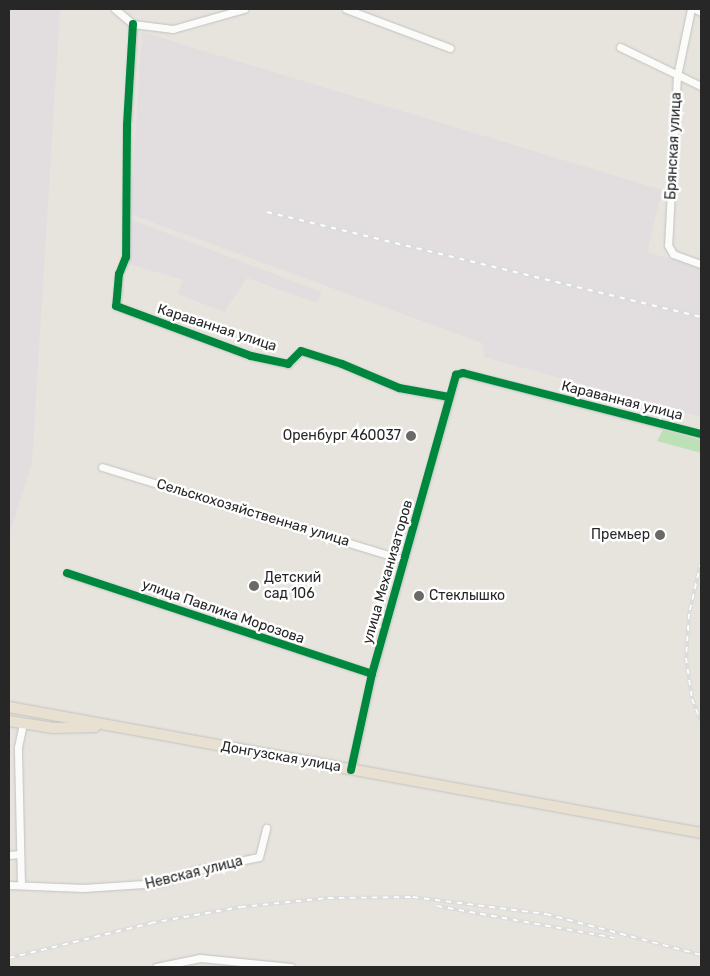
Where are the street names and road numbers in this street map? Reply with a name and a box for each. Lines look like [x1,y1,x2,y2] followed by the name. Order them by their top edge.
[663,92,685,200] street label: Брянская улица
[155,301,279,355] street label: Караванная улица
[560,378,684,424] street label: Караванная улица
[155,476,351,550] street label: Сельскохозяйственная улица
[359,498,417,646] street label: улица Механизаторов
[139,576,307,648] street label: улица Павлика Морозова
[220,738,342,776] street label: Донгузская улица
[143,853,245,893] street label: Невская улица

